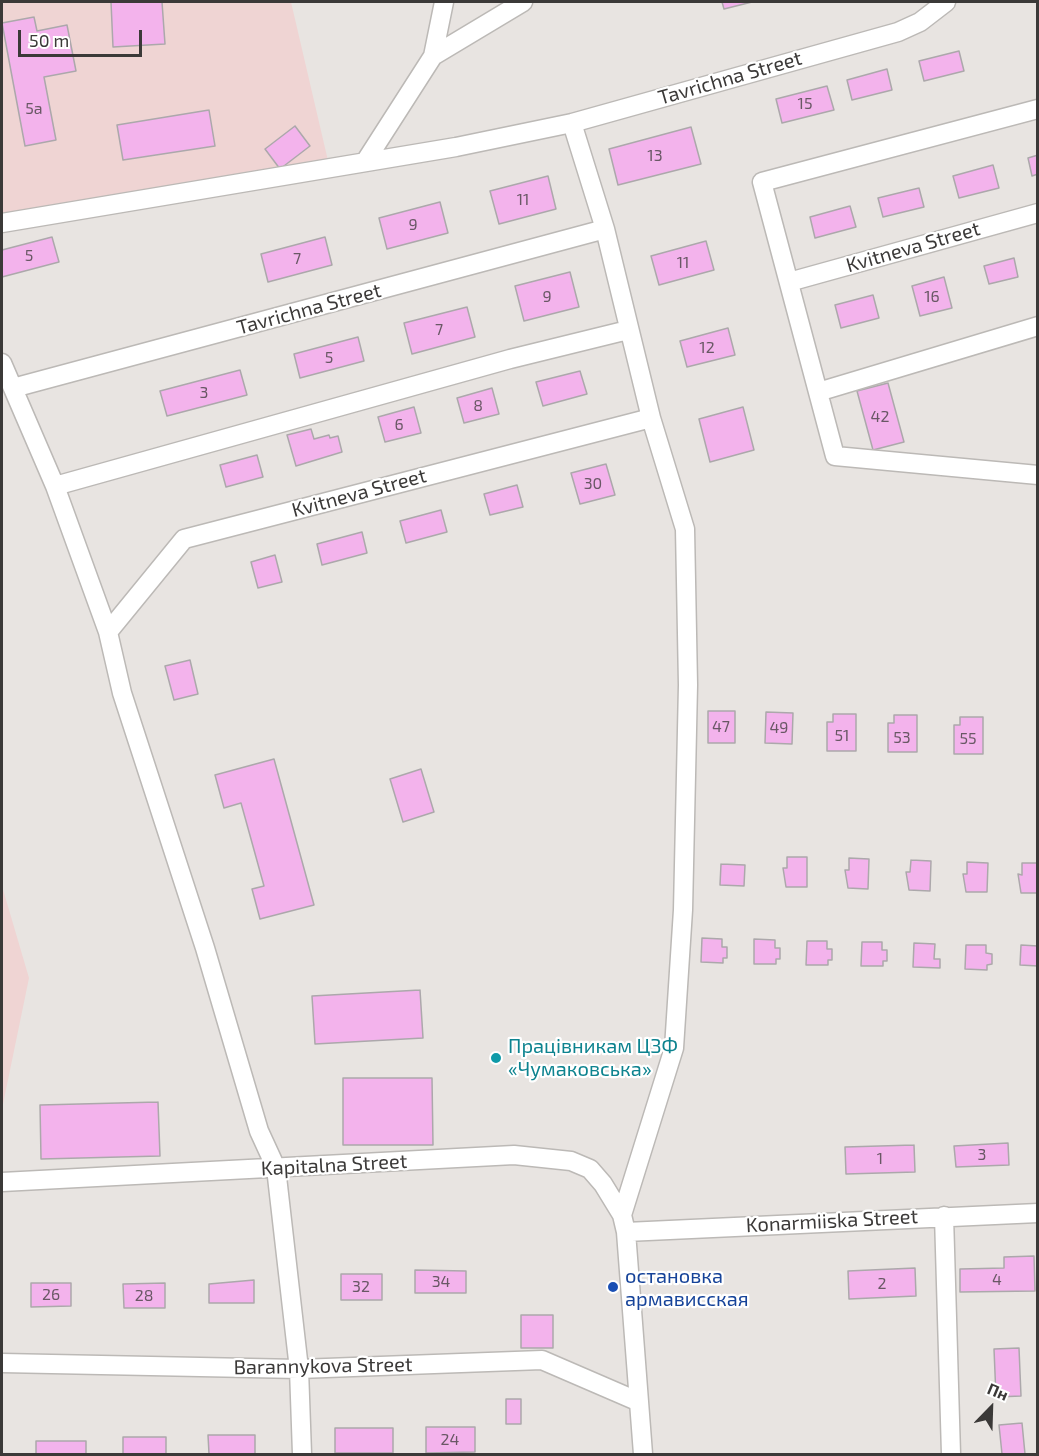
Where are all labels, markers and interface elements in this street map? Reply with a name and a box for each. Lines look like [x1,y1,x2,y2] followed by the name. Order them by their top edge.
[21,18,146,56] scale bar
[29,29,69,51] text: 50 m
[655,46,805,110] street label: Tavrichna Street
[798,94,812,114] house number: 15
[25,99,43,119] house number: 5а
[647,146,663,166] house number: 13
[517,190,529,210] house number: 11
[408,215,418,235] house number: 9
[843,216,983,278] street label: Kvitneva Street
[25,246,33,266] house number: 5
[293,249,301,269] house number: 7
[677,253,689,273] house number: 11
[234,278,384,340] street label: Tavrichna Street
[542,287,552,307] house number: 9
[924,287,940,307] house number: 16
[435,320,443,340] house number: 7
[699,338,715,358] house number: 12
[325,348,333,368] house number: 5
[200,383,208,403] house number: 3
[473,396,483,416] house number: 8
[871,407,889,427] house number: 42
[394,415,404,435] house number: 6
[289,464,429,522] street label: Kvitneva Street
[584,474,602,494] house number: 30
[712,717,730,737] house number: 47
[770,718,788,738] house number: 49
[835,726,849,746] house number: 51
[893,728,911,748] house number: 53
[959,729,977,749] house number: 55
[508,1034,678,1081] place label: Працівникам ЦЗФ «Чумаковська»
[489,1051,503,1065] marker: Працівникам ЦЗФ «Чумаковська»
[978,1145,986,1165] house number: 3
[260,1149,408,1181] street label: Kapitalna Street
[877,1149,883,1169] house number: 1
[745,1205,919,1237] street label: Konarmiiska Street
[625,1264,749,1311] place label: остановка армависская
[992,1270,1002,1290] house number: 4
[432,1272,450,1292] house number: 34
[878,1274,886,1294] house number: 2
[352,1277,370,1297] house number: 32
[606,1280,620,1294] marker: остановка армависская
[42,1285,60,1305] house number: 26
[135,1286,153,1306] house number: 28
[233,1352,413,1380] street label: Barannykova Street
[961,1378,1021,1438] north arrow
[985,1378,1012,1404] text: Пн
[441,1430,459,1450] house number: 24

